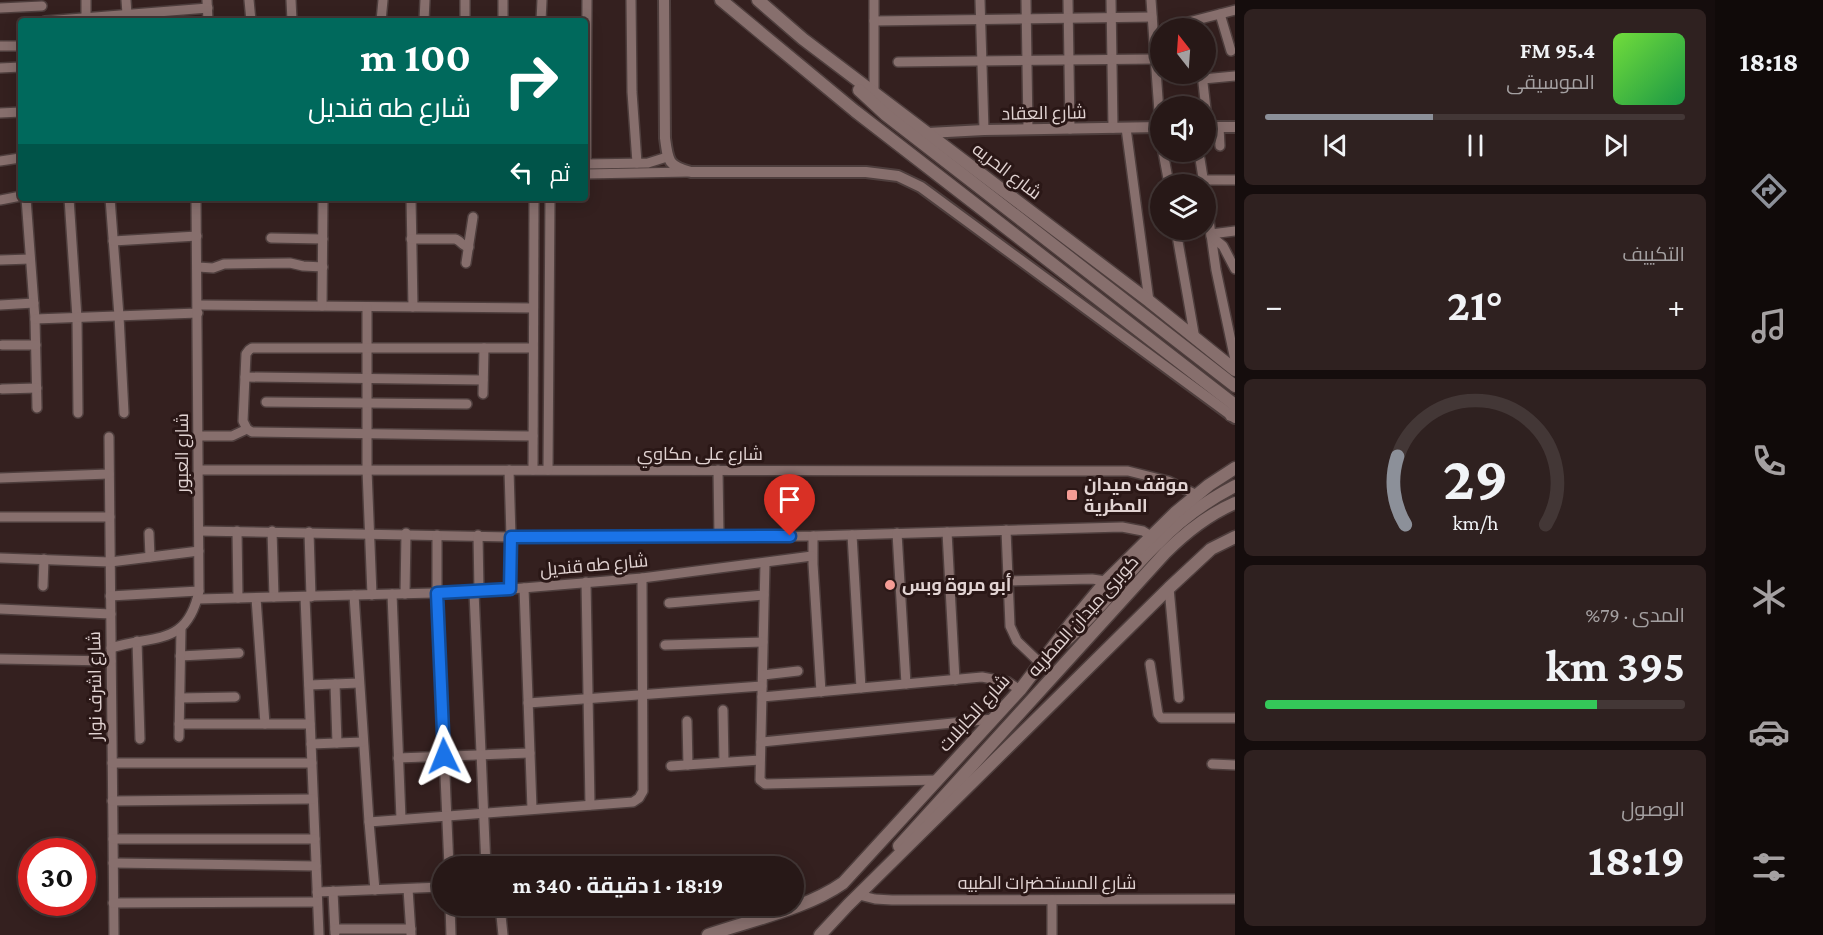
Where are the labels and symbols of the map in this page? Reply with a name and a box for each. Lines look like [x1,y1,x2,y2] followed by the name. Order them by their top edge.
[1150,18,1216,84] north arrow
[1001,102,1087,126] street label: شارع العقاد
[967,139,1045,205] street label: شارع الحريه
[172,413,194,494] street label: شارع العبور
[637,444,763,468] street label: شارع على مكاوي
[764,474,815,536] pin
[1084,475,1189,517] place label: موقف ميدان المطرية
[1065,488,1079,502] marker: موقف ميدان المطرية
[539,550,649,582] street label: شارع طه قنديل
[1024,552,1143,681] street label: كوبرى ميدان المطريه
[902,572,1011,596] place label: أبو مروة وبس
[883,578,897,592] marker: أبو مروة وبس
[84,631,108,742] street label: شارع اشرف نوار
[934,671,1015,757] street label: شارع الكابلات
[412,724,476,788] position arrow
[18,838,96,916] speed limit sign: 30
[958,873,1136,895] street label: شارع المستحضرات الطبيه

